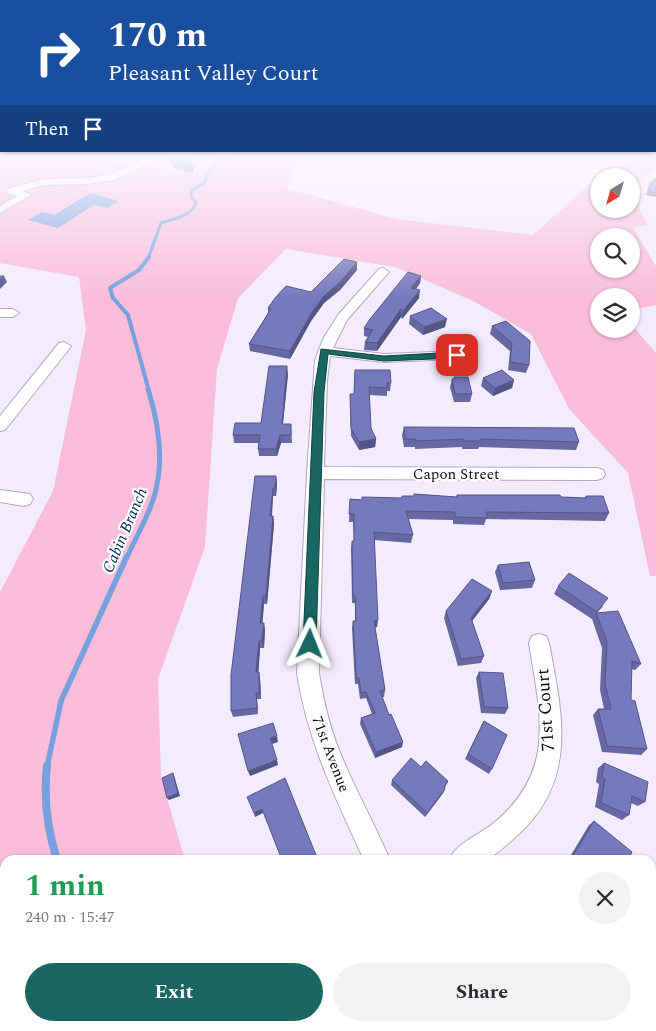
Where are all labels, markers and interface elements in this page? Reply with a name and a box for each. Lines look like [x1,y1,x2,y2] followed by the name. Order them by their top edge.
[108,9,207,62] text: 170 m
[25,20,90,85] icon: right
[108,57,319,90] text: Pleasant Valley Court
[25,115,69,144] text: Then
[79,115,107,143] icon: arrive
[590,168,640,218] north arrow
[590,168,640,338] map controls
[590,228,640,278] button: search
[590,288,640,338] button: layers
[436,334,478,376] pin
[443,341,471,369] icon: arrive
[413,463,499,486] street label: Capon Street
[96,484,154,577] water label: Cabin Branch
[283,617,335,669] position arrow
[529,668,562,752] street label: 71st Court
[305,713,356,796] street label: 71st Avenue
[25,863,105,909] text: 1 min
[579,872,631,924] button: close
[25,905,115,929] text: 240 m · 15:47
[25,963,323,1021] button: Exit
[333,963,631,1021] button: Share

